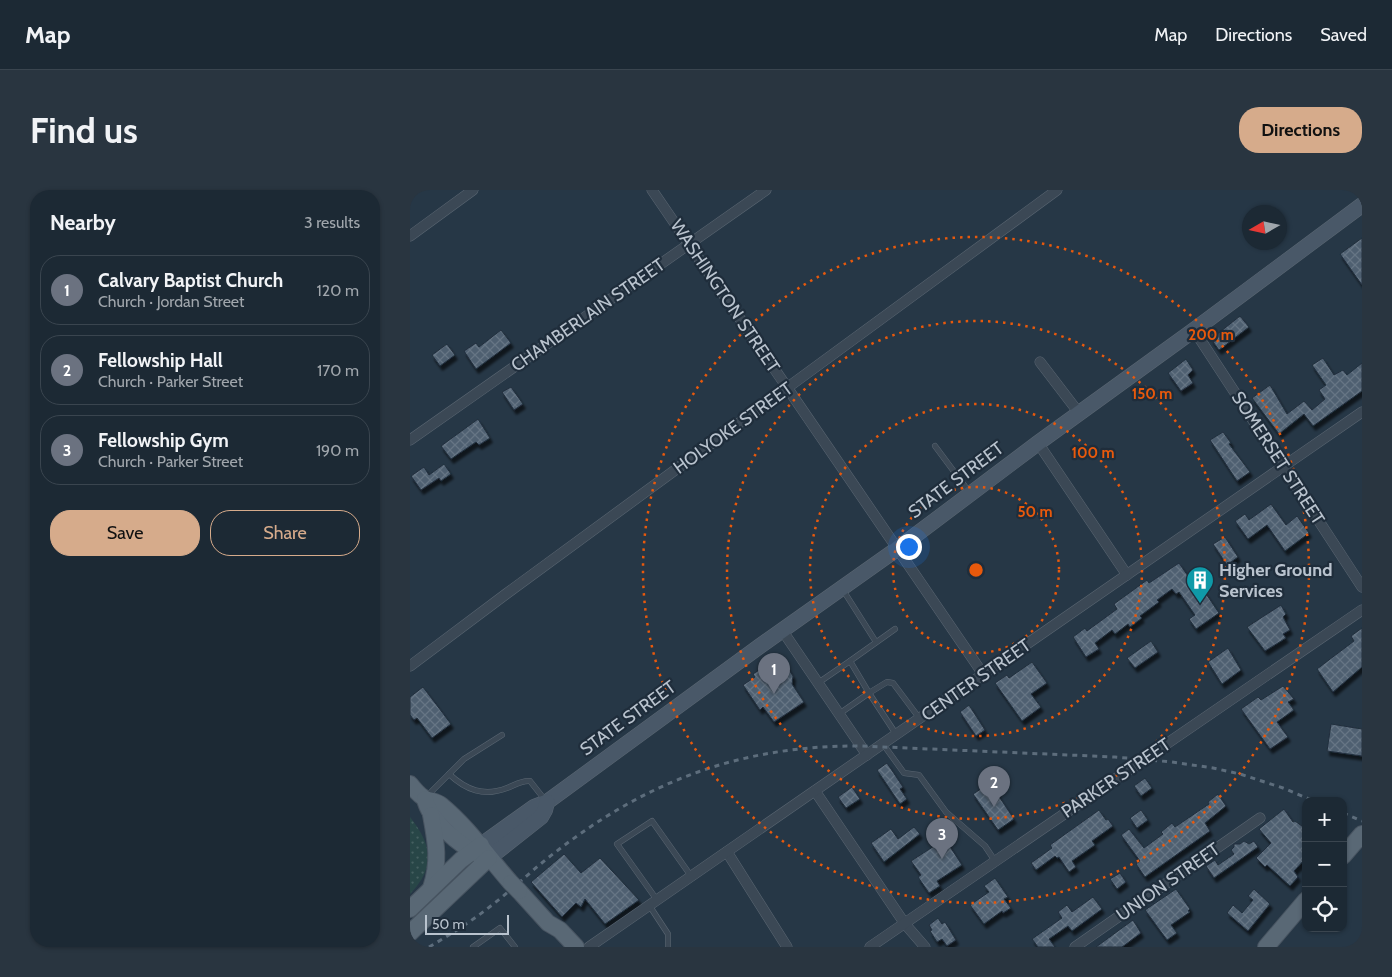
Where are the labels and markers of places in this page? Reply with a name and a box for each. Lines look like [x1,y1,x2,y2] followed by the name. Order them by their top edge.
[1219,559,1333,602] place label: Higher Ground Services
[967,561,985,579] centre of rings
[1185,565,1215,604] building icon: Higher Ground Services
[758,653,790,694] pin: 1
[978,766,1010,807] pin: 2
[926,818,958,859] pin: 3

